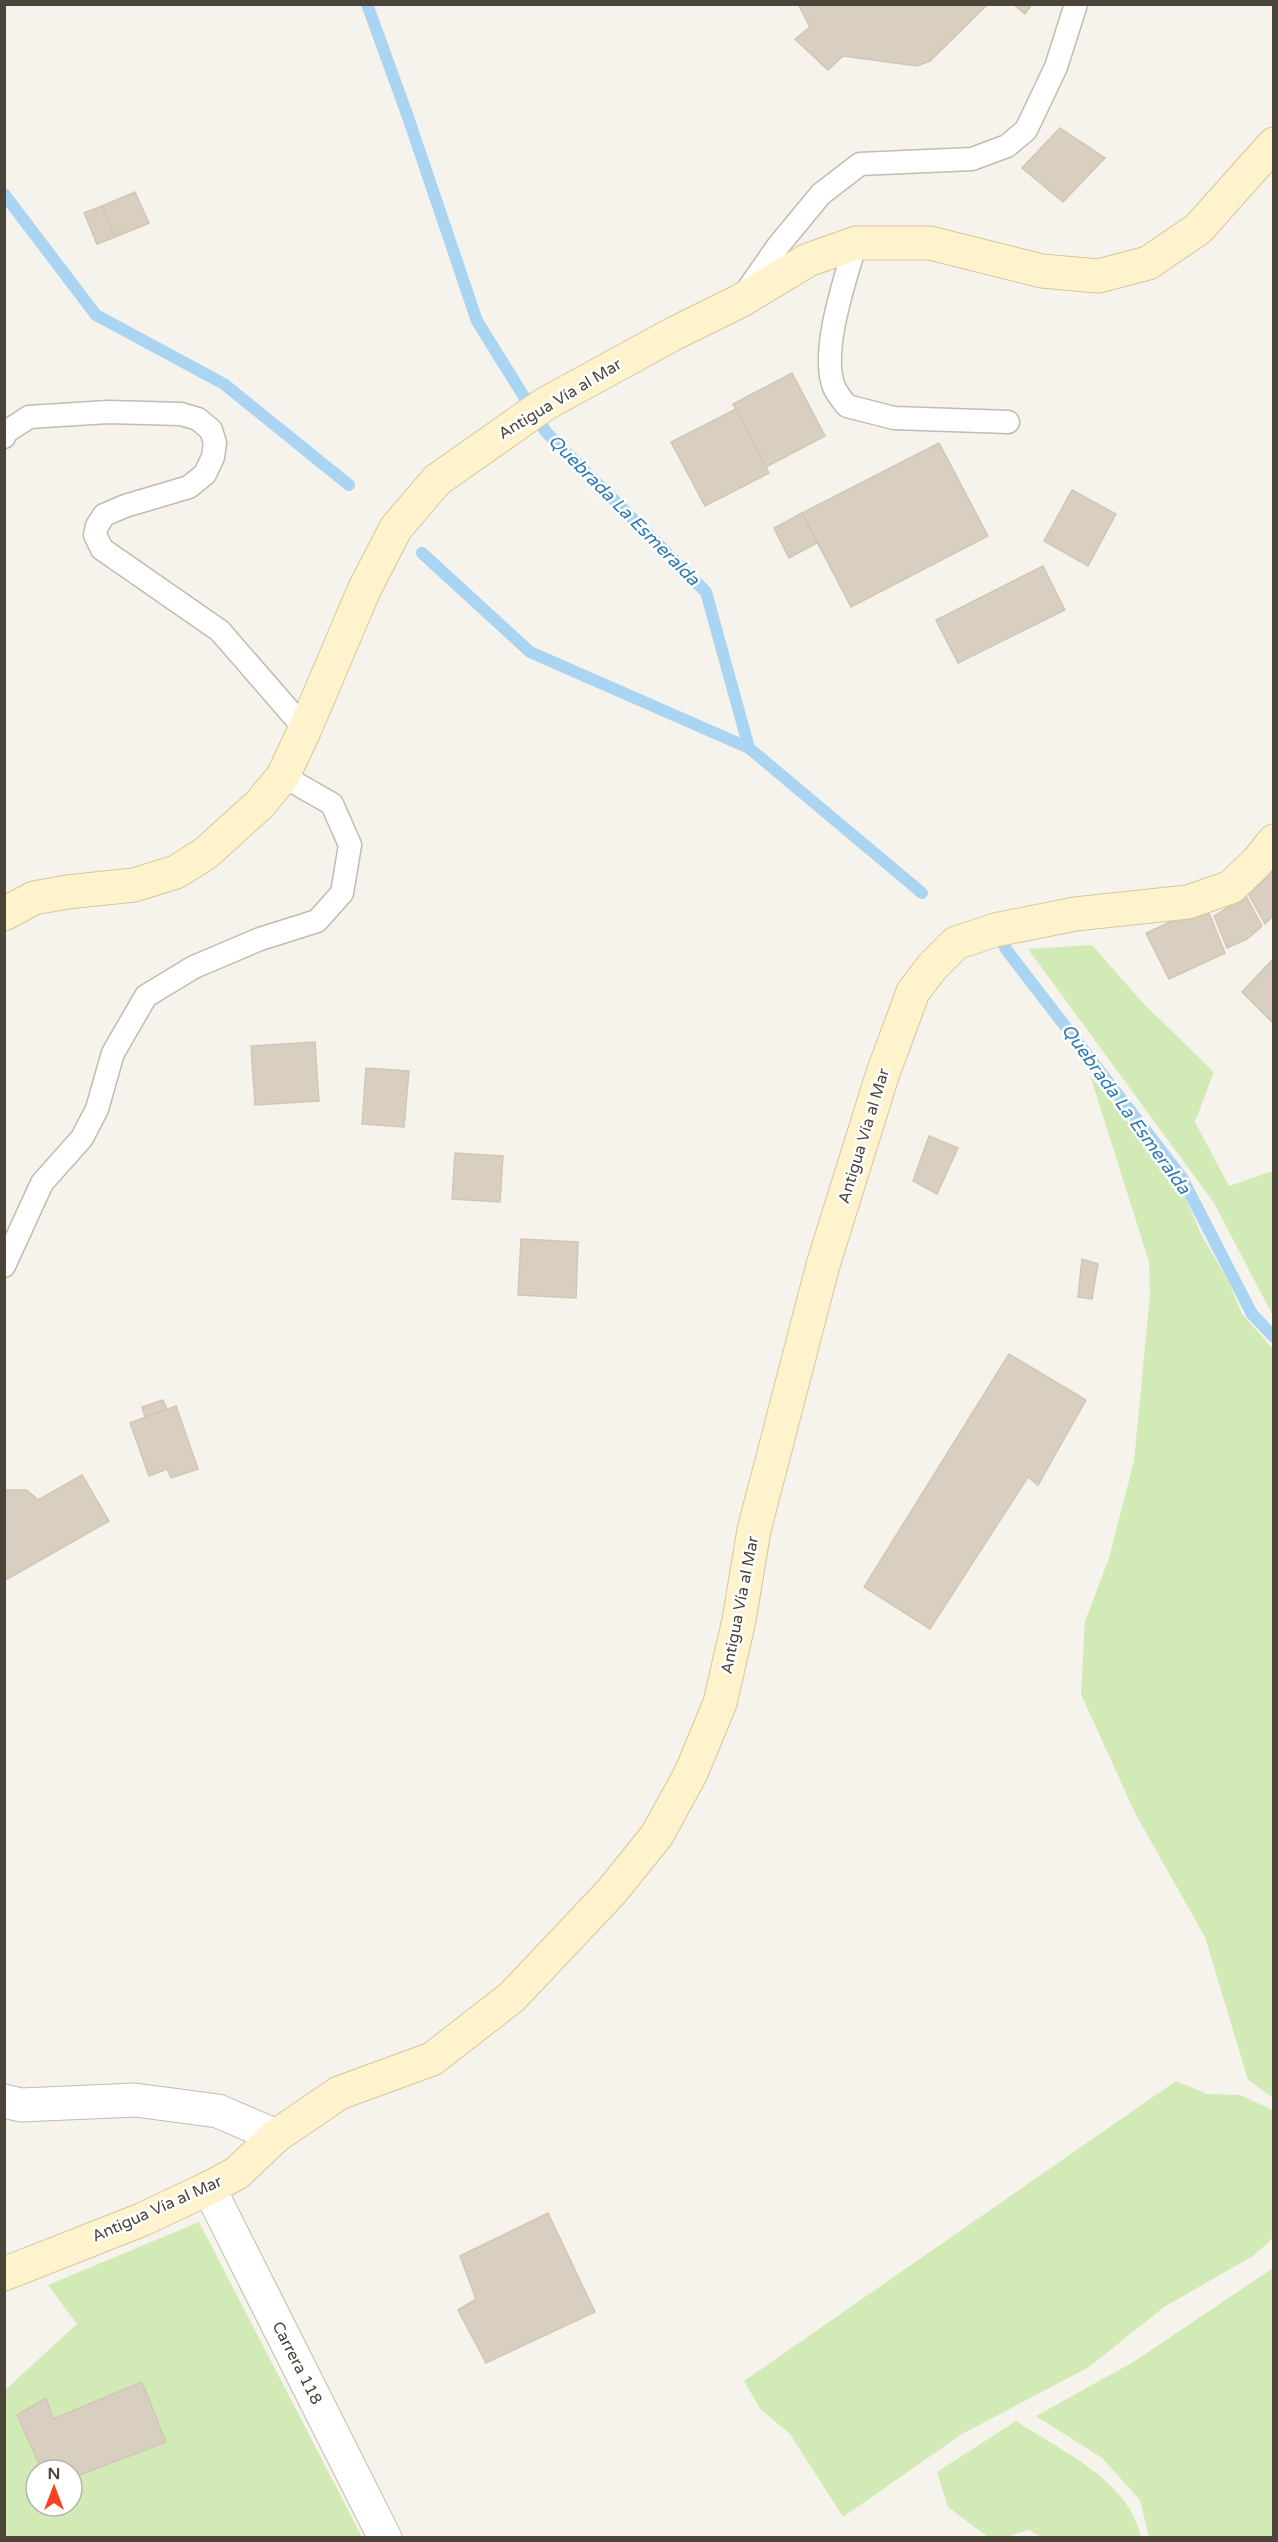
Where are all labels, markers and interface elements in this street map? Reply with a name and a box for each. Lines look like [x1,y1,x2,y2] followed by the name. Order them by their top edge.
[495,354,626,444] street label: Antigua Vía al Mar
[544,430,705,591] water label: Quebrada La Esmeralda
[1057,1020,1196,1199] water label: Quebrada La Esmeralda
[834,1065,894,1206] street label: Antigua Vía al Mar
[717,1533,763,1676] street label: Antigua Vía al Mar
[89,2171,226,2247] street label: Antigua Vía al Mar
[268,2318,326,2408] street label: Carrera 118
[24,2458,84,2518] north arrow
[48,2464,60,2484] text: N

